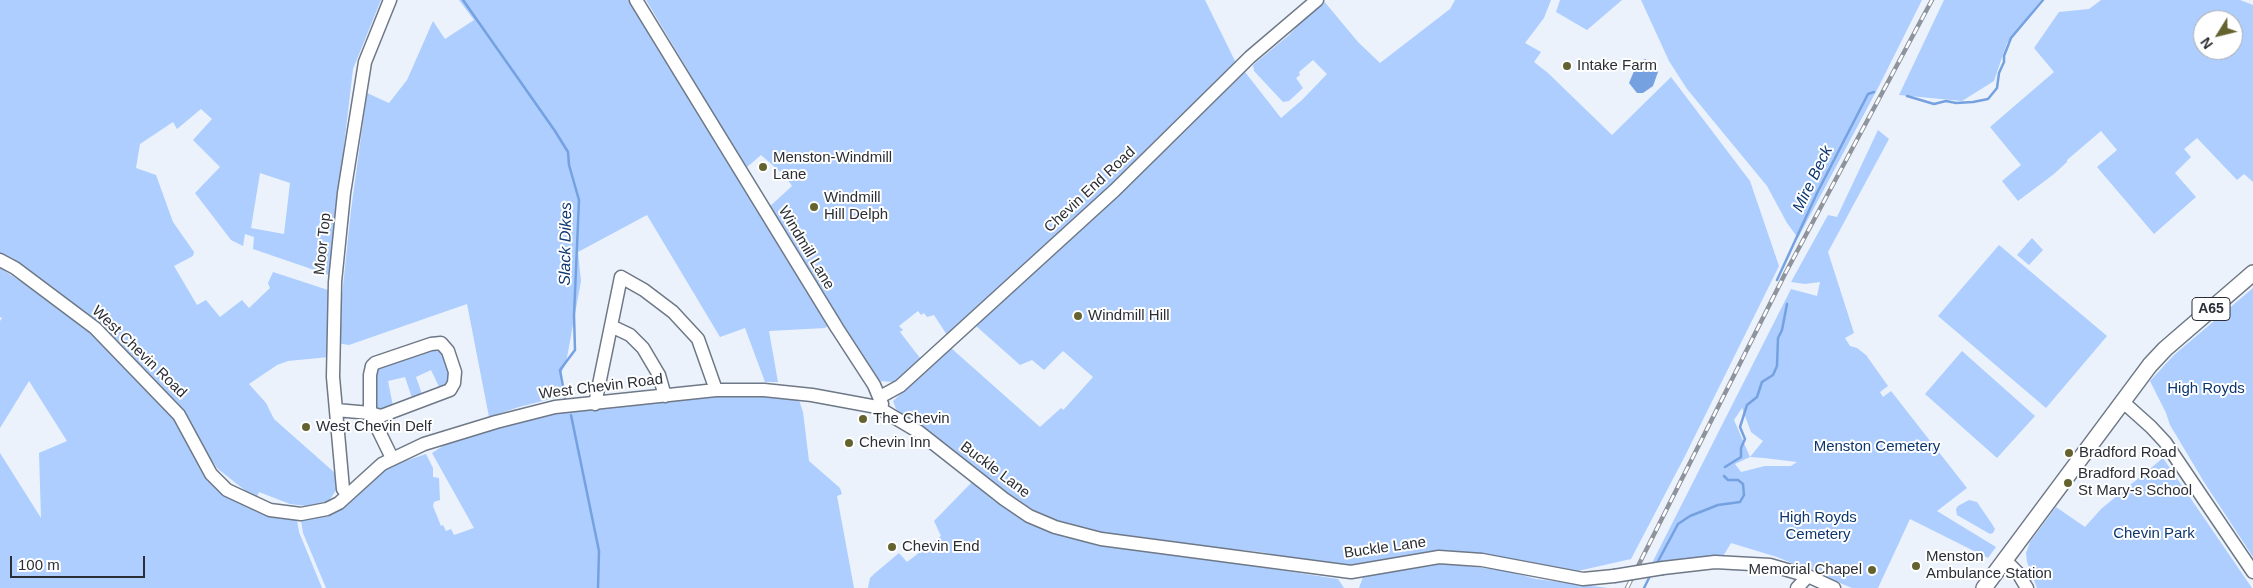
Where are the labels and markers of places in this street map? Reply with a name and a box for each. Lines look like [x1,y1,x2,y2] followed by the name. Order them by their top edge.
[1577,57,1657,75] place label: Intake Farm
[1561,60,1573,72] marker: Intake Farm
[773,149,892,184] place label: Menston-Windmill Lane
[757,161,769,173] marker: Menston-Windmill Lane
[824,189,888,224] place label: Windmill Hill Delph
[808,201,820,213] marker: Windmill Hill Delph
[1088,307,1170,325] place label: Windmill Hill
[1072,310,1084,322] marker: Windmill Hill
[873,410,950,428] place label: The Chevin
[857,413,869,425] marker: The Chevin
[316,418,432,436] place label: West Chevin Delf
[300,421,312,433] marker: West Chevin Delf
[859,434,931,452] place label: Chevin Inn
[843,437,855,449] marker: Chevin Inn
[2079,444,2177,462] place label: Bradford Road
[2063,447,2075,459] marker: Bradford Road
[2078,465,2192,500] place label: Bradford Road St Mary-s School
[2062,477,2074,489] marker: Bradford Road St Mary-s School
[902,538,980,556] place label: Chevin End
[886,541,898,553] marker: Chevin End
[1926,548,2052,583] place label: Menston Ambulance Station
[1910,560,1922,572] marker: Menston Ambulance Station
[1749,561,1862,579] place label: Memorial Chapel
[1866,564,1878,576] marker: Memorial Chapel

